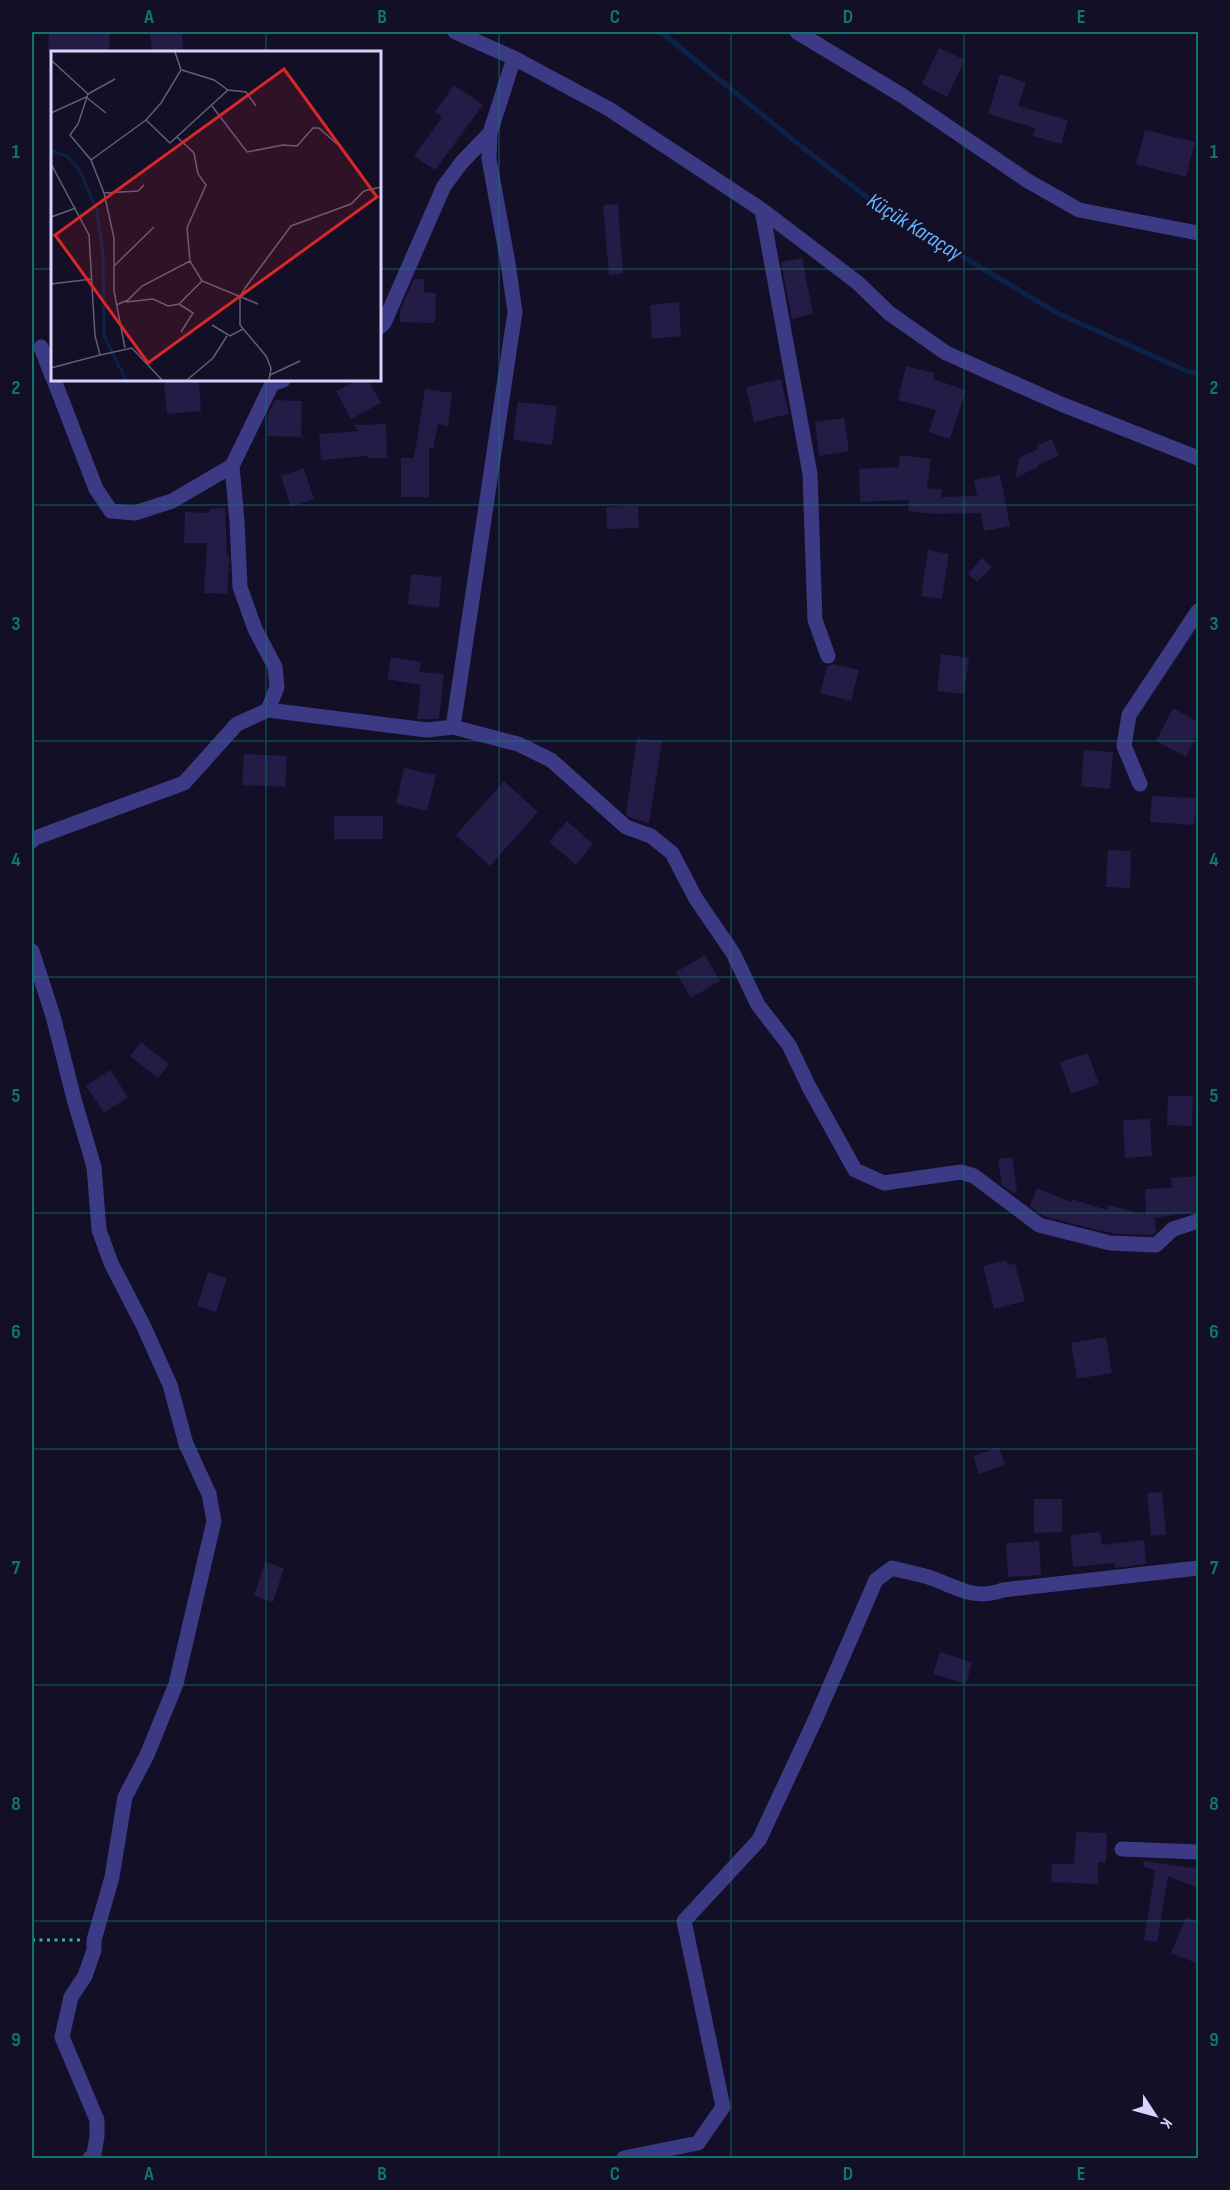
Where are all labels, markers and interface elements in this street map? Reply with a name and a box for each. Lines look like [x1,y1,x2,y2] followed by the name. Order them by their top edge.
[143,5,154,29] text: A
[377,5,387,29] text: B
[610,5,620,29] text: C
[843,5,853,29] text: D
[1077,5,1085,29] text: E
[51,51,381,381] inset map
[12,140,20,164] text: 1
[1210,140,1218,164] text: 1
[862,188,967,267] water label: Küçük Karaçay
[12,376,20,400] text: 2
[1210,376,1218,400] text: 2
[12,612,21,636] text: 3
[1210,612,1219,636] text: 3
[11,848,21,872] text: 4
[1209,848,1219,872] text: 4
[12,1084,21,1108] text: 5
[1210,1084,1219,1108] text: 5
[11,1320,21,1344] text: 6
[1209,1320,1219,1344] text: 6
[12,1556,21,1580] text: 7
[1210,1556,1219,1580] text: 7
[11,1792,21,1816] text: 8
[1209,1792,1219,1816] text: 8
[11,2028,21,2052] text: 9
[1209,2028,1219,2052] text: 9
[1125,2085,1185,2145] north arrow
[1156,2114,1176,2132] text: K
[143,2162,154,2186] text: A
[377,2162,387,2186] text: B
[610,2162,620,2186] text: C
[843,2162,853,2186] text: D
[1077,2162,1085,2186] text: E

